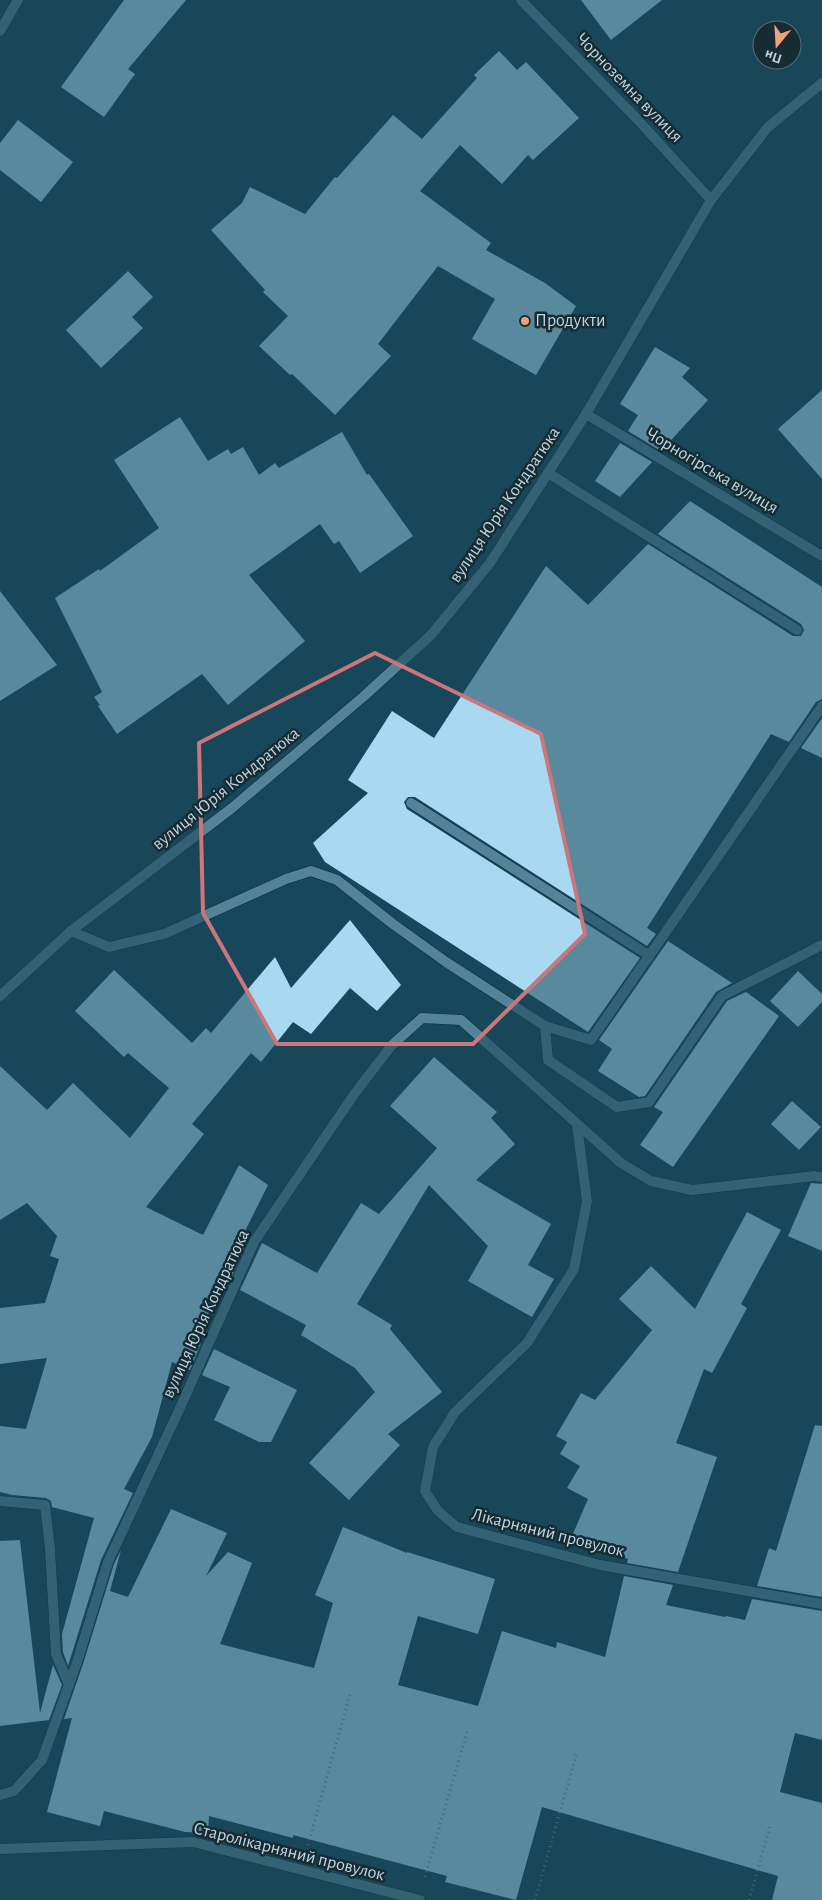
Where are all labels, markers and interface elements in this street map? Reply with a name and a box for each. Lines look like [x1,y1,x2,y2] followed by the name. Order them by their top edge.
[752,20,802,70] north arrow
[572,30,686,146] street label: Чорноземна вулиця
[763,47,784,66] text: Пн
[535,312,605,330] place label: Продукти
[519,315,531,327] marker: Продукти
[446,424,564,586] street label: вулиця Юрія Кондратюка
[643,424,781,518] street label: Чорногірська вулиця
[149,724,303,854] street label: вулиця Юрія Кондратюка
[159,1227,253,1401] street label: вулиця Юрія Кондратюка
[470,1505,627,1561] street label: Лікарняний провулок
[191,1819,387,1885] street label: Старолікарняний провулок

